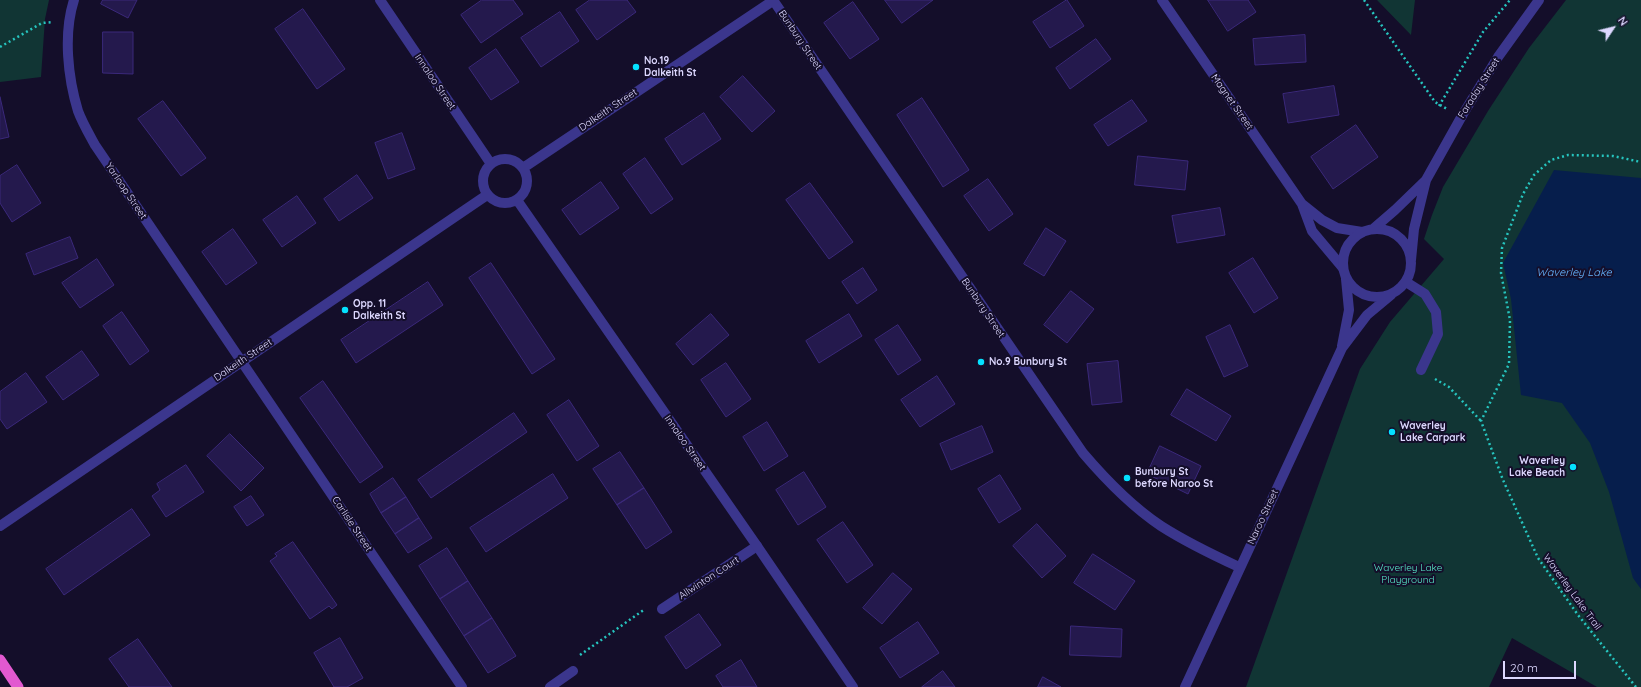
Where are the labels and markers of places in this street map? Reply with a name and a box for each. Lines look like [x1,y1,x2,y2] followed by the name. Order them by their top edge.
[644,55,697,78] place label: No.19 Dalkeith St
[631,62,641,72] marker: No.19 Dalkeith St
[353,298,406,322] place label: Opp. 11 Dalkeith St
[340,305,350,315] marker: Opp. 11 Dalkeith St
[989,356,1067,368] place label: No.9 Bunbury St
[976,357,986,367] marker: No.9 Bunbury St
[1400,420,1466,444] place label: Waverley Lake Carpark
[1387,427,1397,437] marker: Waverley Lake Carpark
[1509,455,1565,478] place label: Waverley Lake Beach
[1568,462,1578,472] marker: Waverley Lake Beach
[1135,466,1213,490] place label: Bunbury St before Naroo St
[1122,473,1132,483] marker: Bunbury St before Naroo St

